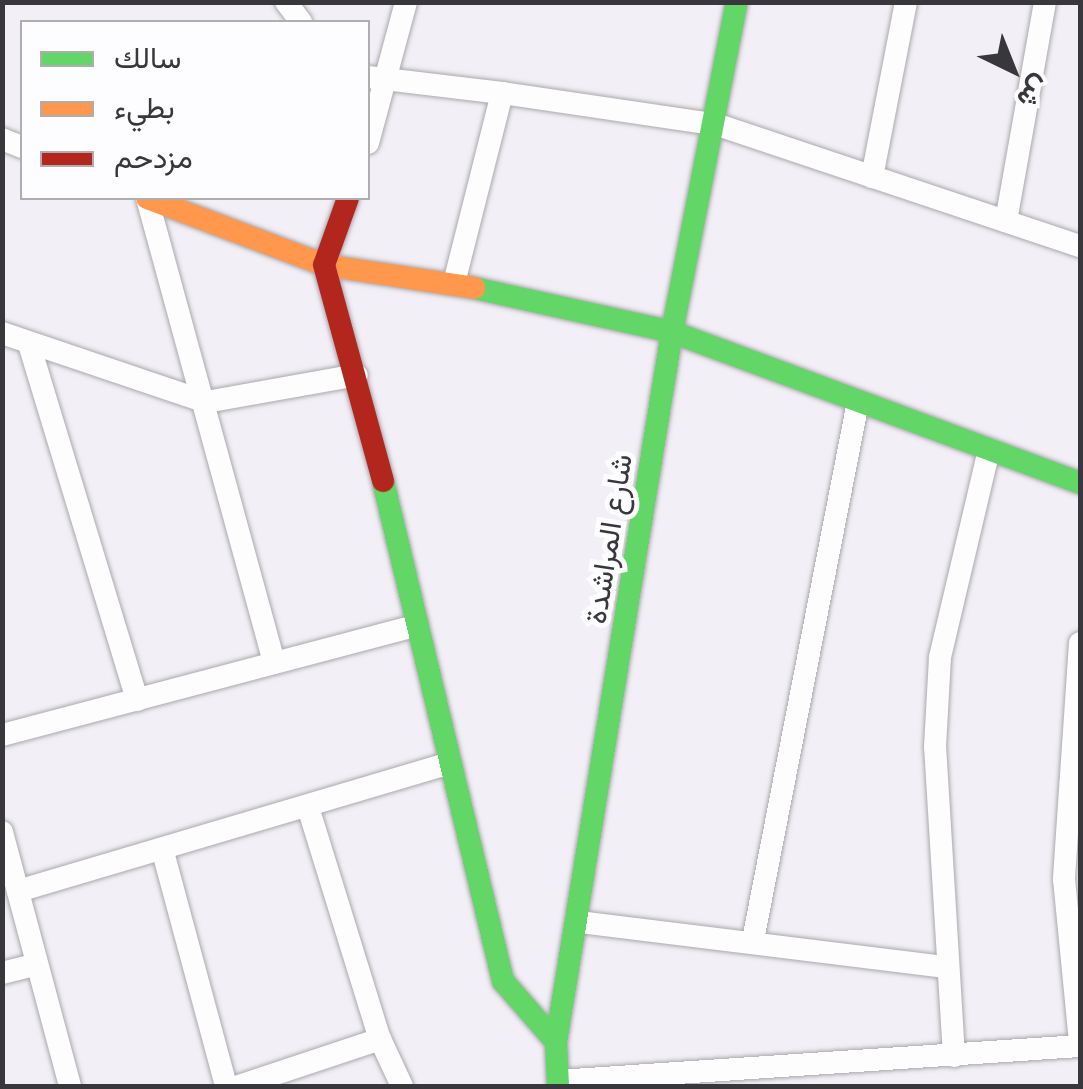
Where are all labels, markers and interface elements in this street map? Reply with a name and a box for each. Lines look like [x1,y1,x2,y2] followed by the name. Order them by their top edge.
[20,20,370,200] legend
[963,20,1063,120] north arrow
[114,36,181,79] text: سالك
[1008,67,1059,118] text: ش
[114,86,175,129] text: بطيء
[114,136,193,179] text: مزدحم
[578,452,640,626] street label: شارع المراشدة

